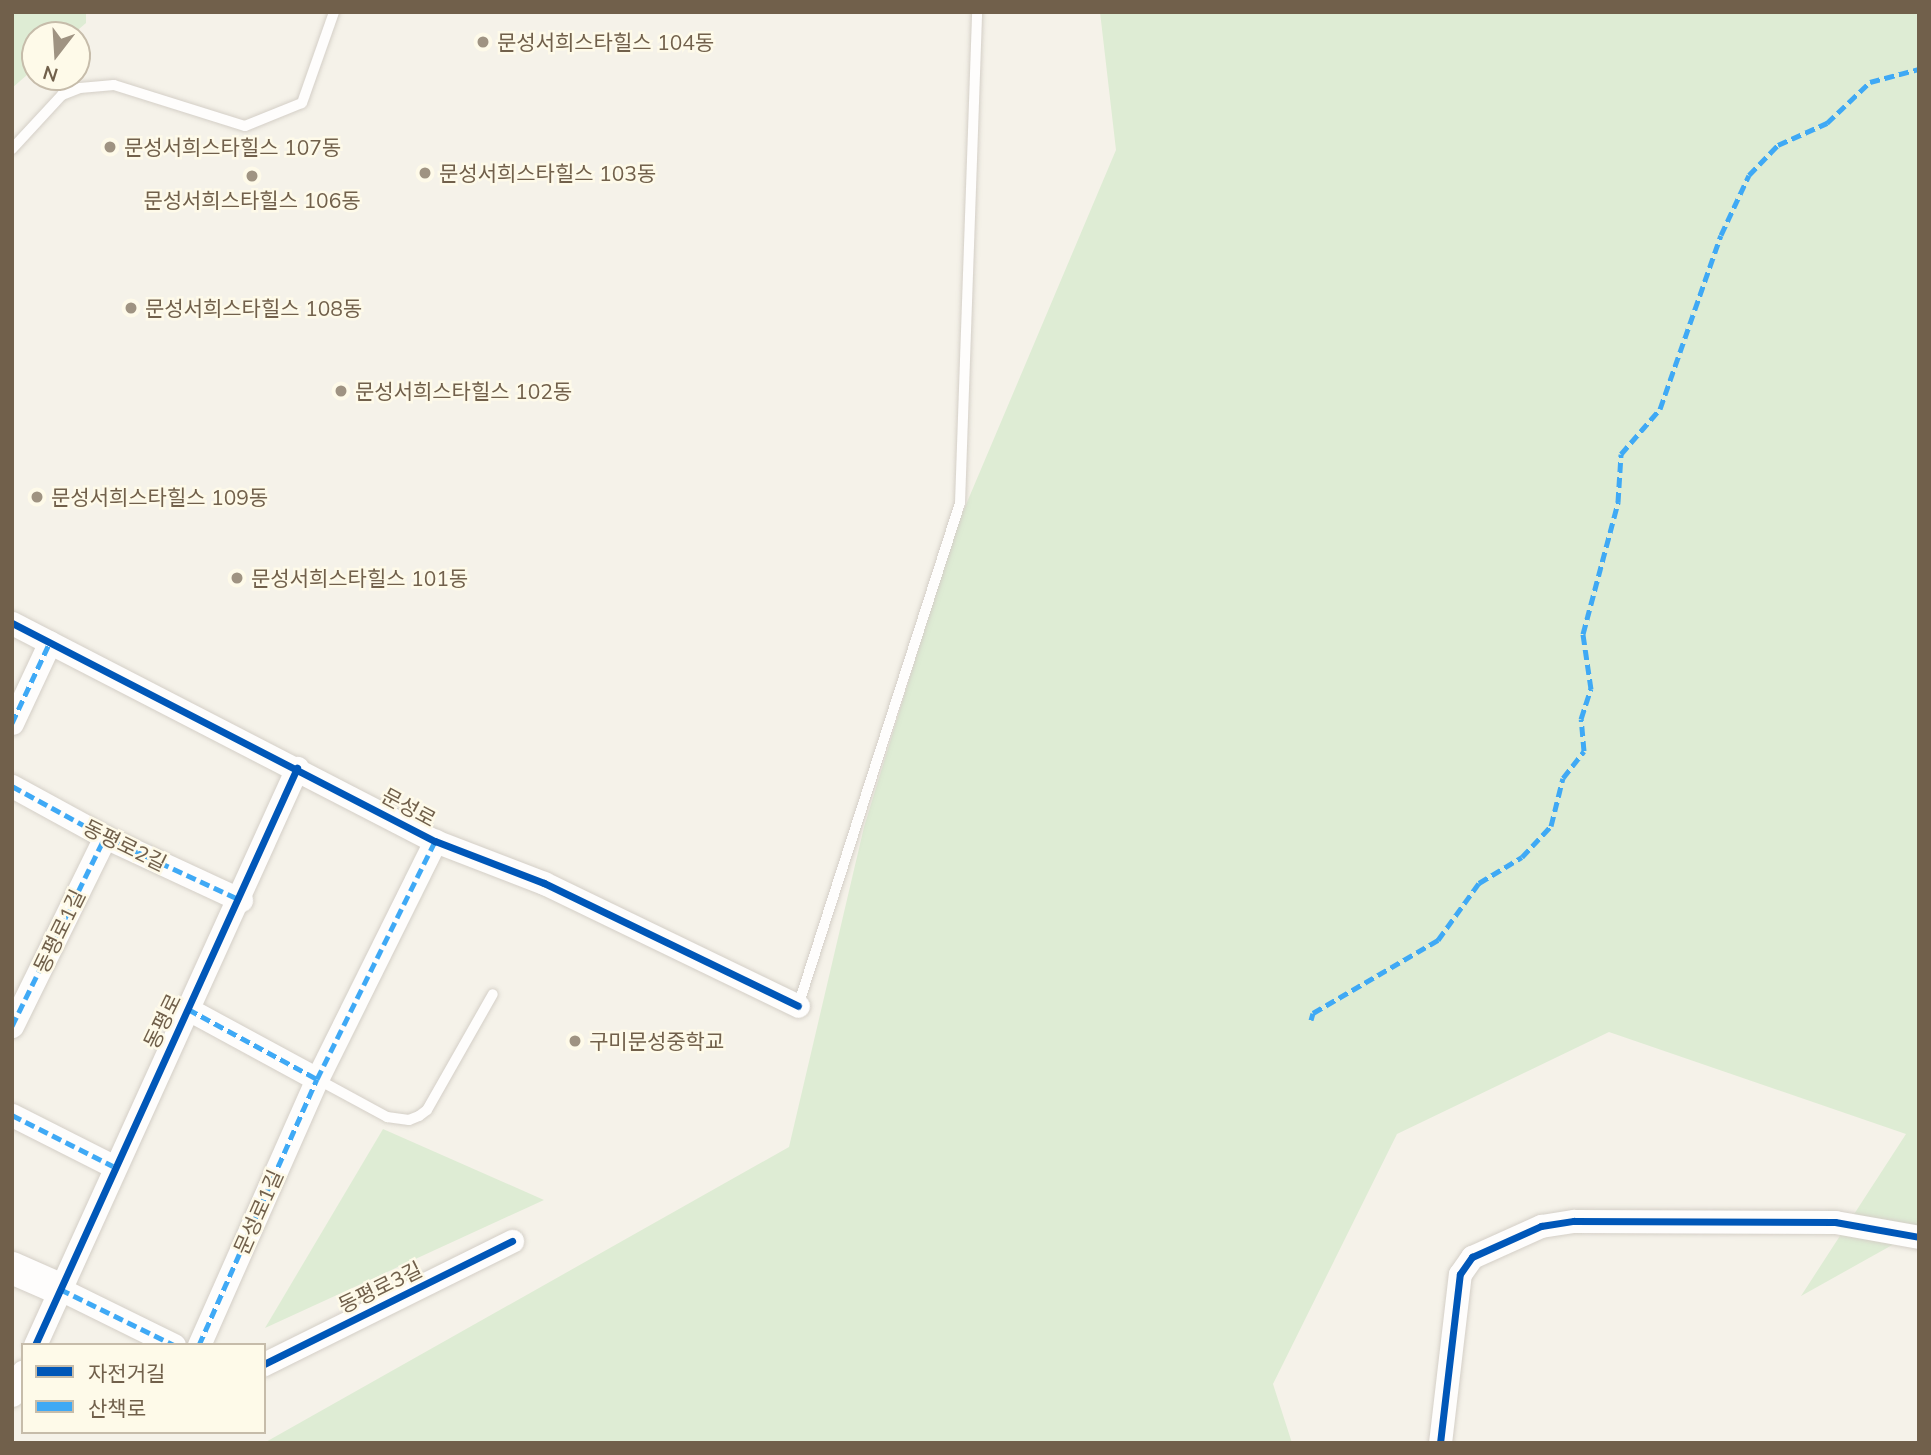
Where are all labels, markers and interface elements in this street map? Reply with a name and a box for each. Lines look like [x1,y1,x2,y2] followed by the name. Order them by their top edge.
[21,21,91,91] north arrow
[497,29,714,55] place label: 문성서희스타힐스 104동
[475,34,491,50] marker: 문성서희스타힐스 104동
[40,61,61,88] text: N
[124,134,341,160] place label: 문성서희스타힐스 107동
[102,139,118,155] marker: 문성서희스타힐스 107동
[439,160,656,186] place label: 문성서희스타힐스 103동
[417,165,433,181] marker: 문성서희스타힐스 103동
[244,168,260,184] marker: 문성서희스타힐스 106동
[143,187,361,213] place label: 문성서희스타힐스 106동
[145,295,362,321] place label: 문성서희스타힐스 108동
[123,300,139,316] marker: 문성서희스타힐스 108동
[355,378,572,404] place label: 문성서희스타힐스 102동
[333,383,349,399] marker: 문성서희스타힐스 102동
[51,484,268,510] place label: 문성서희스타힐스 109동
[29,489,45,505] marker: 문성서희스타힐스 109동
[251,565,468,591] place label: 문성서희스타힐스 101동
[229,570,245,586] marker: 문성서희스타힐스 101동
[377,782,441,832] street label: 문성로
[79,814,171,876] street label: 동평로2길
[28,885,90,977] street label: 동평로1길
[138,989,186,1053] street label: 동평로
[589,1028,724,1054] place label: 구미문성중학교
[567,1033,583,1049] marker: 구미문성중학교
[228,1166,288,1258] street label: 문성로1길
[334,1256,426,1318] street label: 동평로3길
[21,1343,266,1434] legend
[88,1360,165,1386] text: 자전거길
[88,1395,146,1421] text: 산책로

